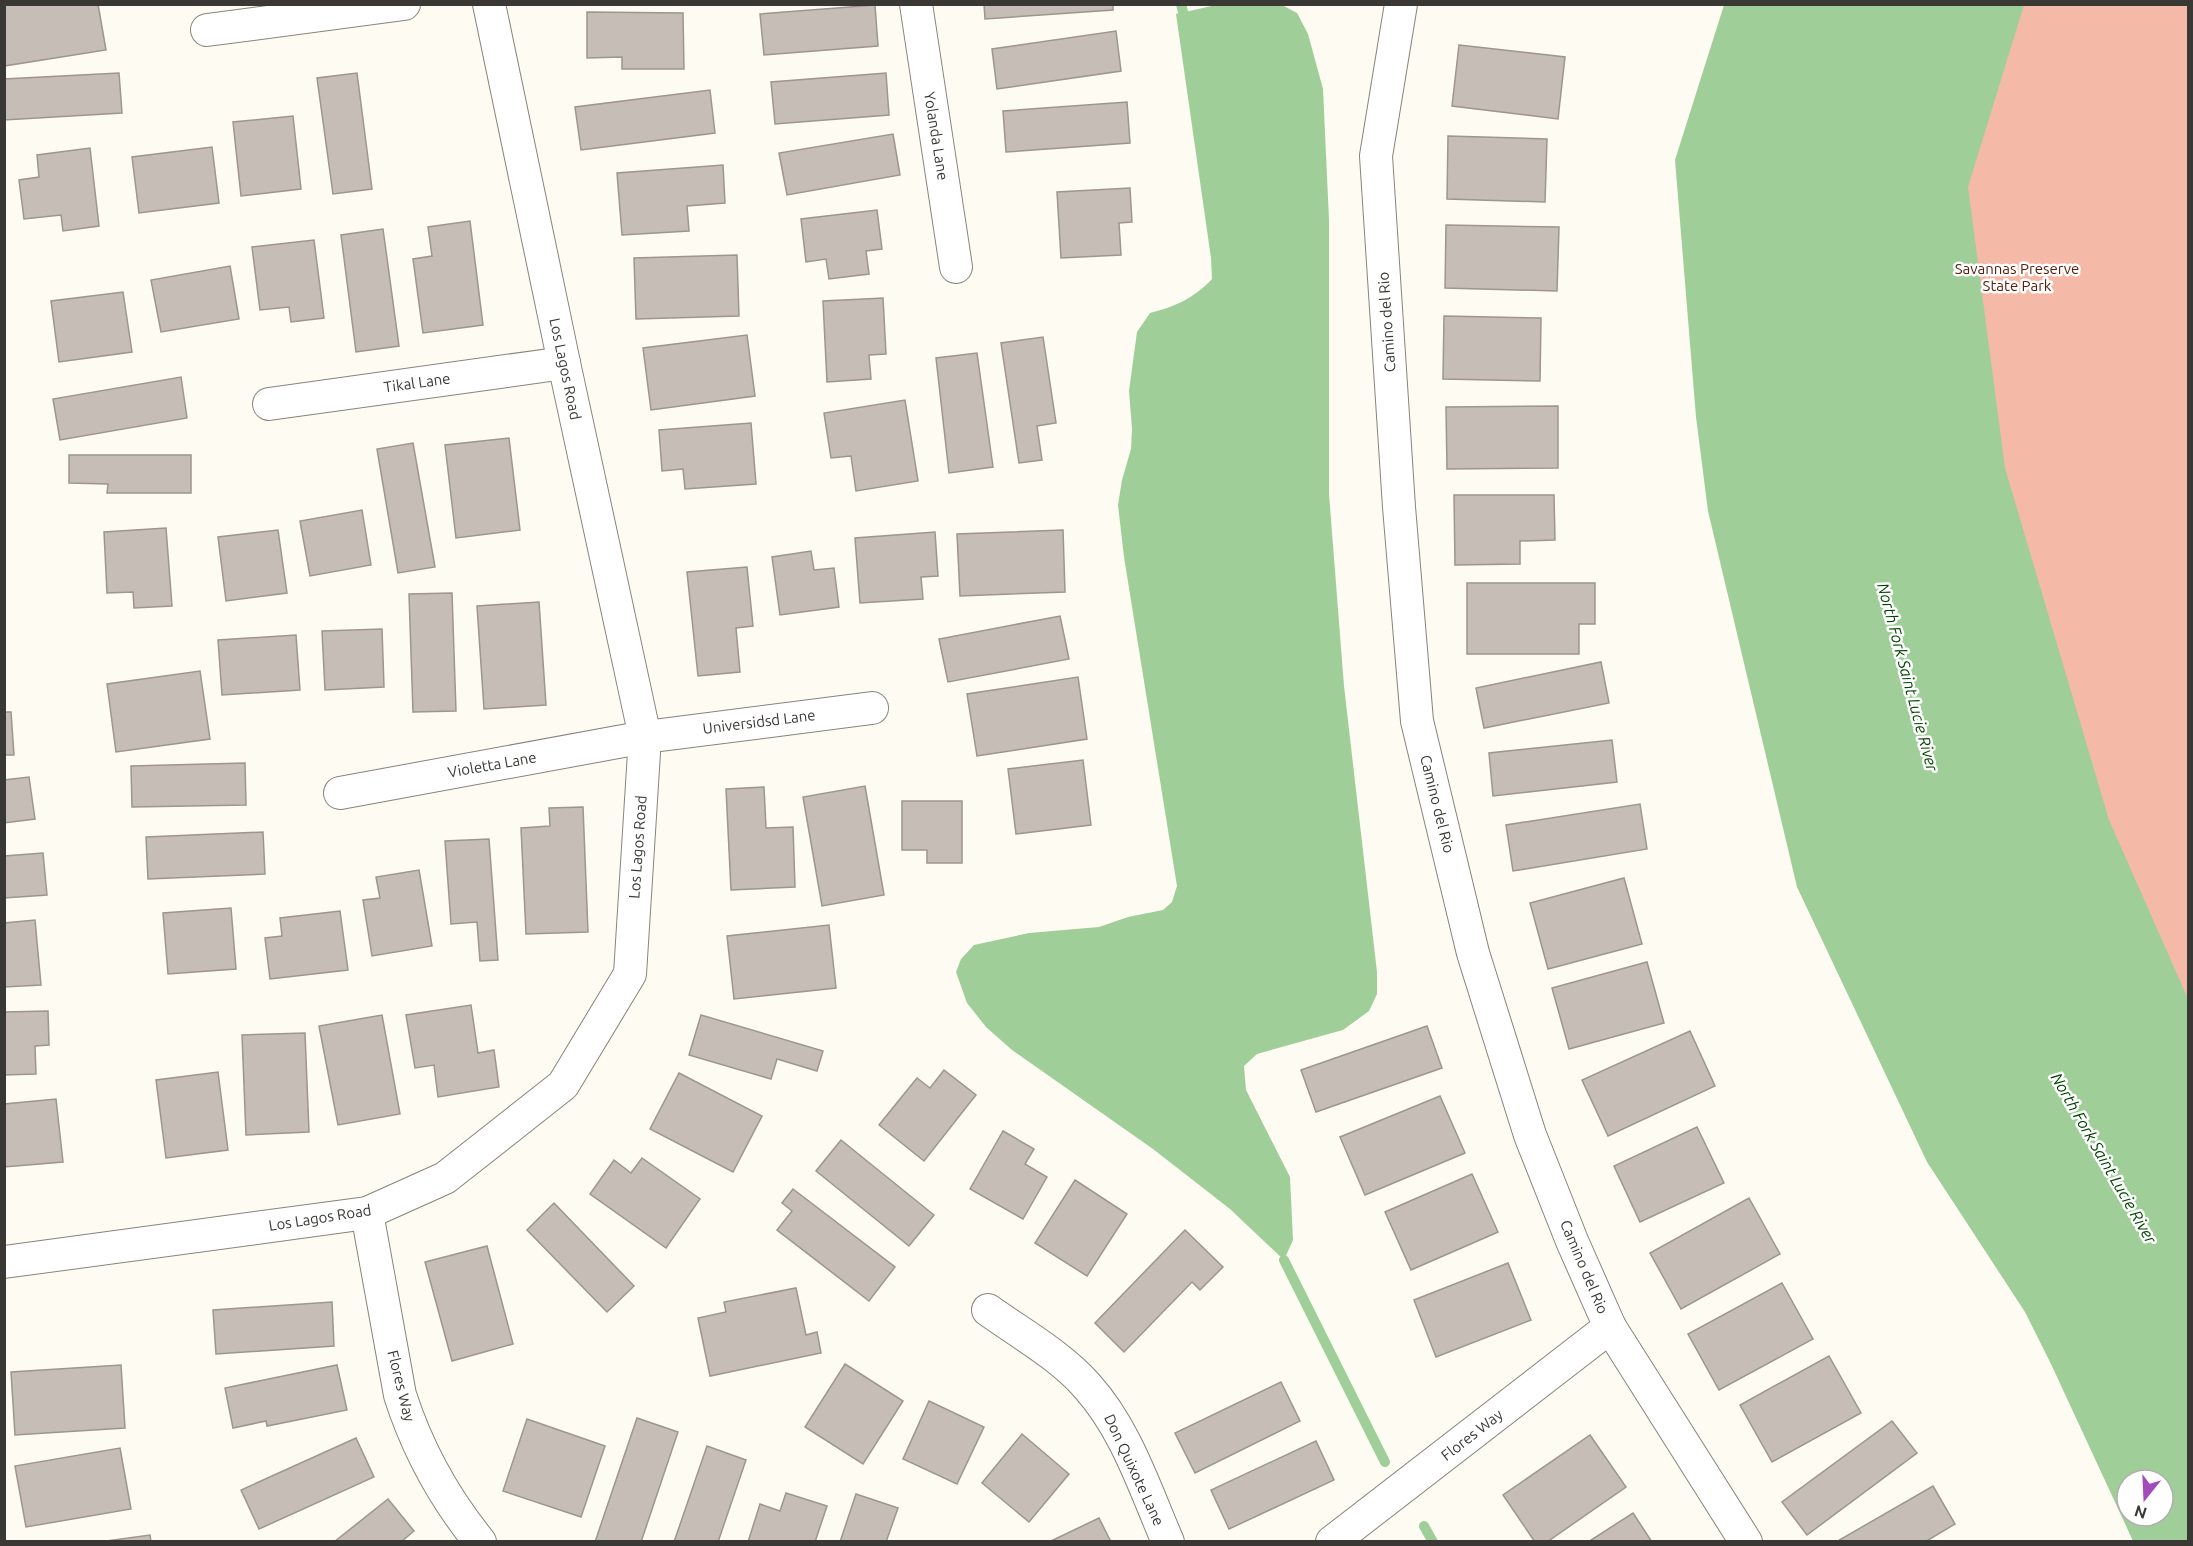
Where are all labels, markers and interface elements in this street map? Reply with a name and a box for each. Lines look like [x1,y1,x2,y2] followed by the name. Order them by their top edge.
[921,91,952,181] street label: Yolanda Lane
[1955,260,2079,294] park label: Savannas Preserve State Park
[1375,271,1398,373] street label: Camino del Rio
[546,316,585,421] street label: Los Lagos Road
[382,369,451,396] street label: Tikal Lane
[1874,581,1942,774] water label: North Fork Saint Lucie River
[702,706,816,737] street label: Universidsd Lane
[446,748,538,781] street label: Violetta Lane
[1417,753,1458,855] street label: Camino del Rio
[625,795,650,899] street label: Los Lagos Road
[2048,1069,2161,1247] water label: North Fork Saint Lucie River
[267,1201,372,1234] street label: Los Lagos Road
[1557,1217,1612,1316] street label: Camino del Rio
[384,1348,419,1423] street label: Flores Way
[1438,1405,1506,1464] street label: Flores Way
[1101,1411,1168,1528] street label: Don Quixote Lane
[2115,1468,2175,1528] north arrow
[2132,1502,2149,1523] text: N

